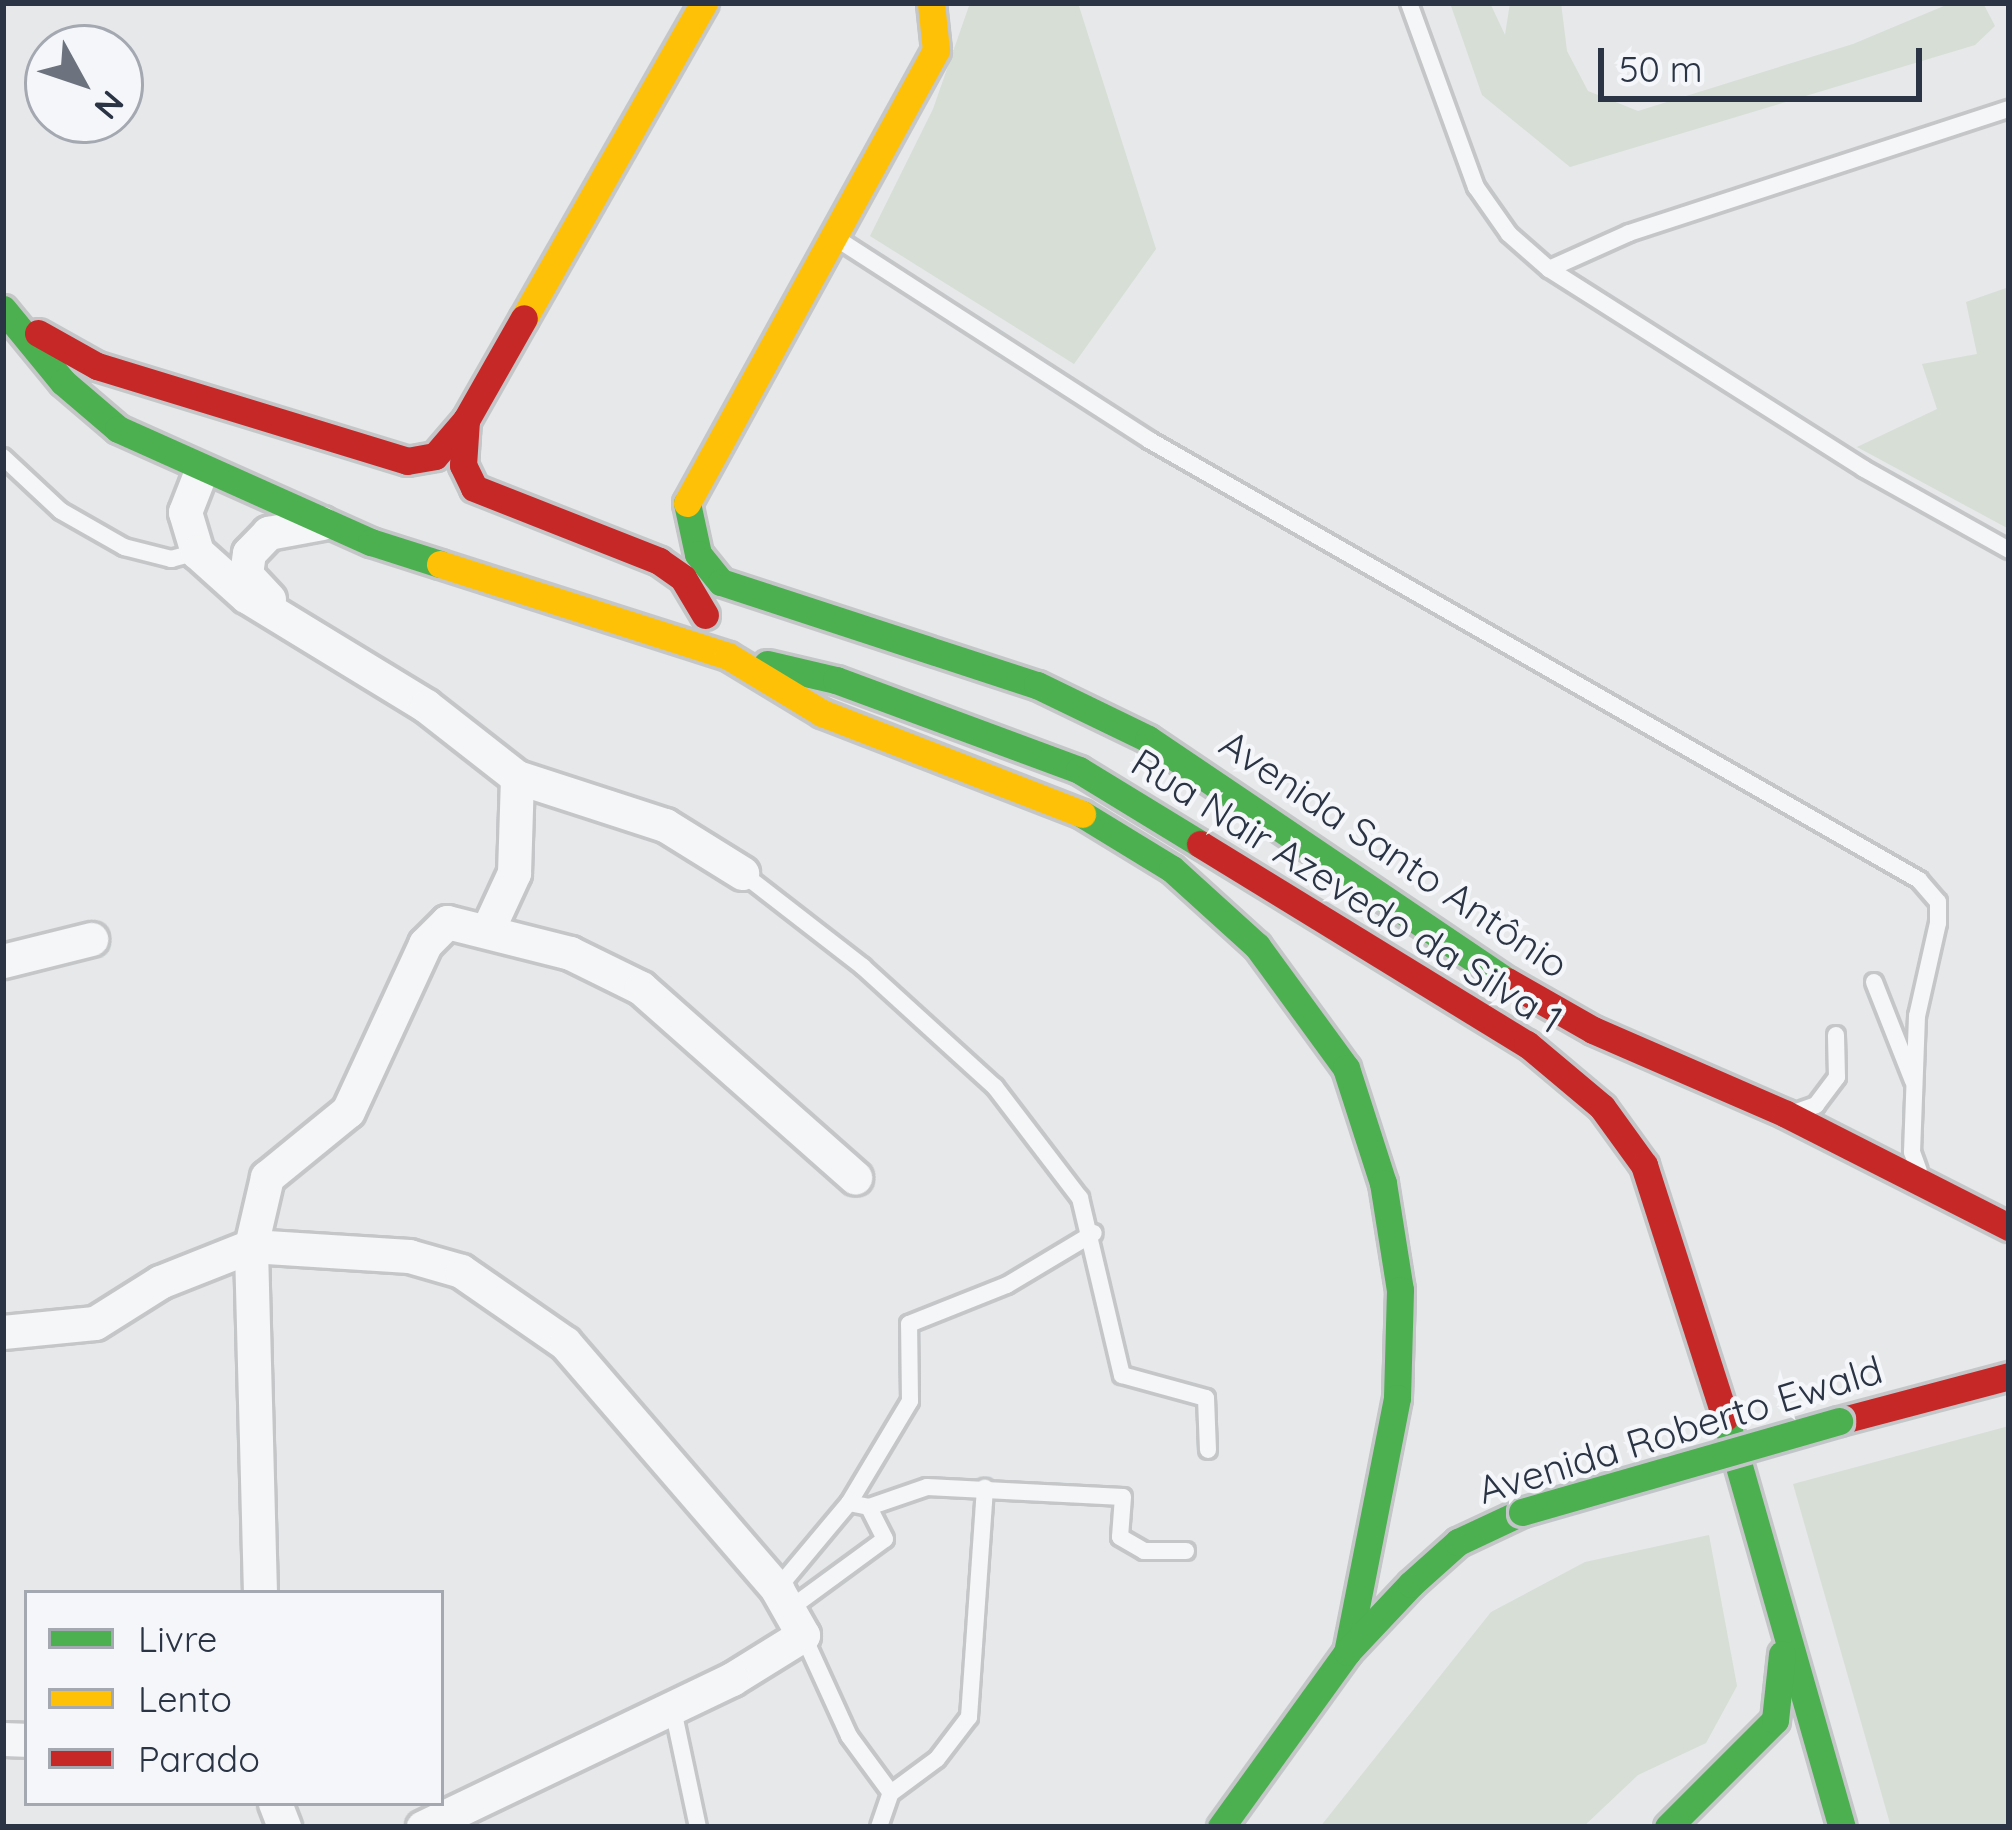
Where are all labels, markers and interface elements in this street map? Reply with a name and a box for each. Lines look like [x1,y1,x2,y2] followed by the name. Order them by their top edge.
[24,24,144,144] north arrow
[1604,24,1928,98] scale bar
[1619,46,1703,91] text: 50 m
[86,83,133,128] text: N
[1211,720,1577,988] street label: Avenida Santo Antônio
[1123,739,1571,1043] street label: Rua Nair Azevedo da Silva 1
[1472,1346,1888,1514] street label: Avenida Roberto Ewald
[24,1590,444,1806] legend
[138,1616,217,1661] text: Livre
[138,1676,232,1721] text: Lento
[138,1736,260,1781] text: Parado

